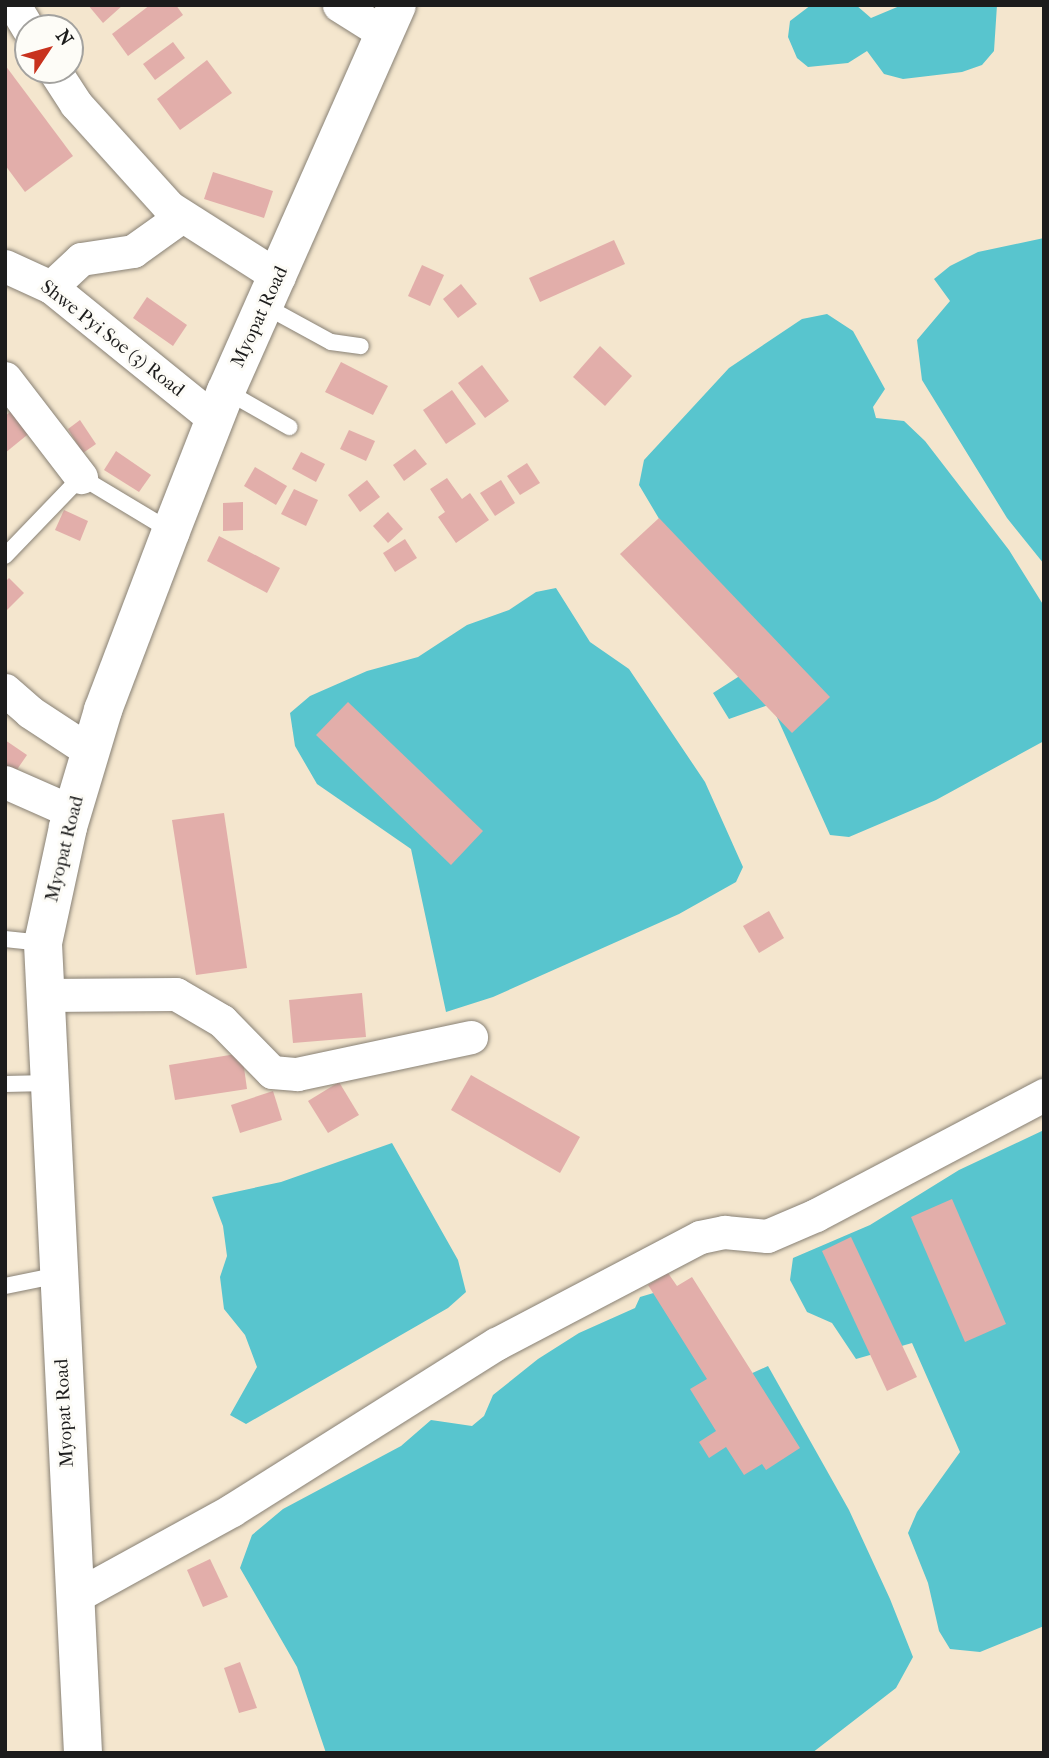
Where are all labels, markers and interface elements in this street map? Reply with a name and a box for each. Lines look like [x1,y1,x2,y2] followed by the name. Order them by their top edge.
[14,14,84,84] north arrow
[51,26,78,50] text: N
[227,263,293,371] street label: Myopat Road
[36,276,188,402] street label: Shwe Pyi Soe (3) Road
[41,794,89,904] street label: Myopat Road
[51,1358,79,1468] street label: Myopat Road

